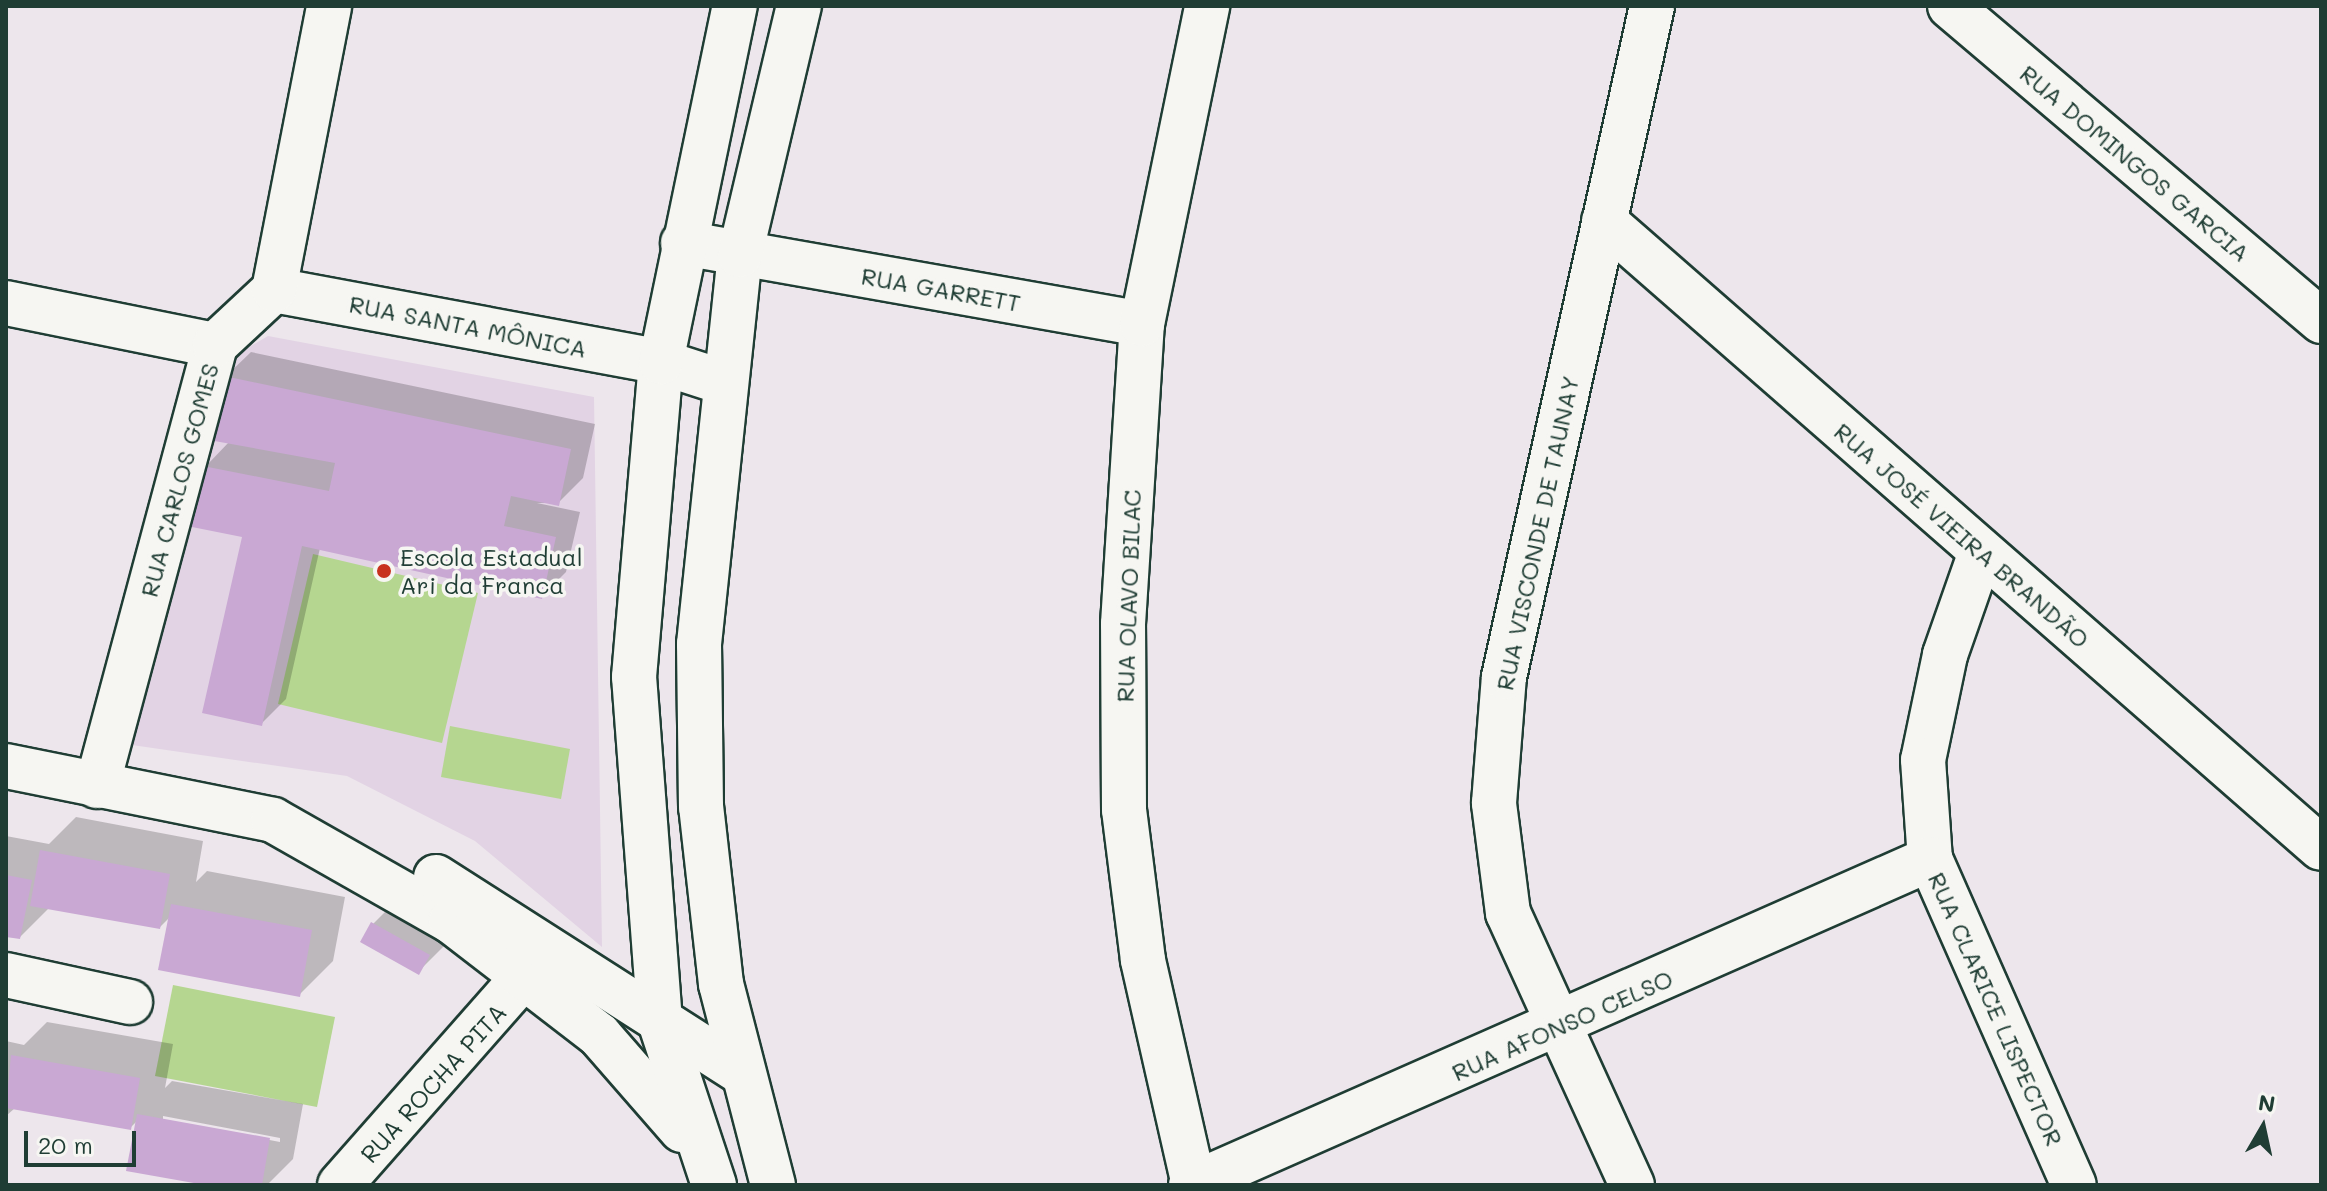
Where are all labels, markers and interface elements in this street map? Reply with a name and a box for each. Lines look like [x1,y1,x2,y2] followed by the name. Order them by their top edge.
[2014,59,2256,267] street label: RUA DOMINGOS GARCIA
[859,261,1023,317] street label: RUA GARRETT
[347,289,589,363] street label: RUA SANTA MÔNICA
[134,360,224,600] street label: RUA CARLOS GOMES
[1490,373,1584,693] street label: RUA VISCONDE DE TAUNAY
[1829,416,2095,654] street label: RUA JOSÉ VIEIRA BRANDÃO
[1110,489,1146,703] street label: RUA OLAVO BILAC
[400,543,583,599] place label: Escola Estadual Ari da Franca
[375,562,393,580] marker: Escola Estadual Ari da Franca
[1923,868,2069,1150] street label: RUA CLARICE LISPECTOR
[1447,963,1677,1087] street label: RUA AFONSO CELSO
[354,998,512,1168] street label: RUA ROCHA PITA
[2223,1087,2303,1167] north arrow
[2256,1087,2277,1118] text: N
[28,1115,140,1165] scale bar
[38,1129,93,1160] text: 20 m

